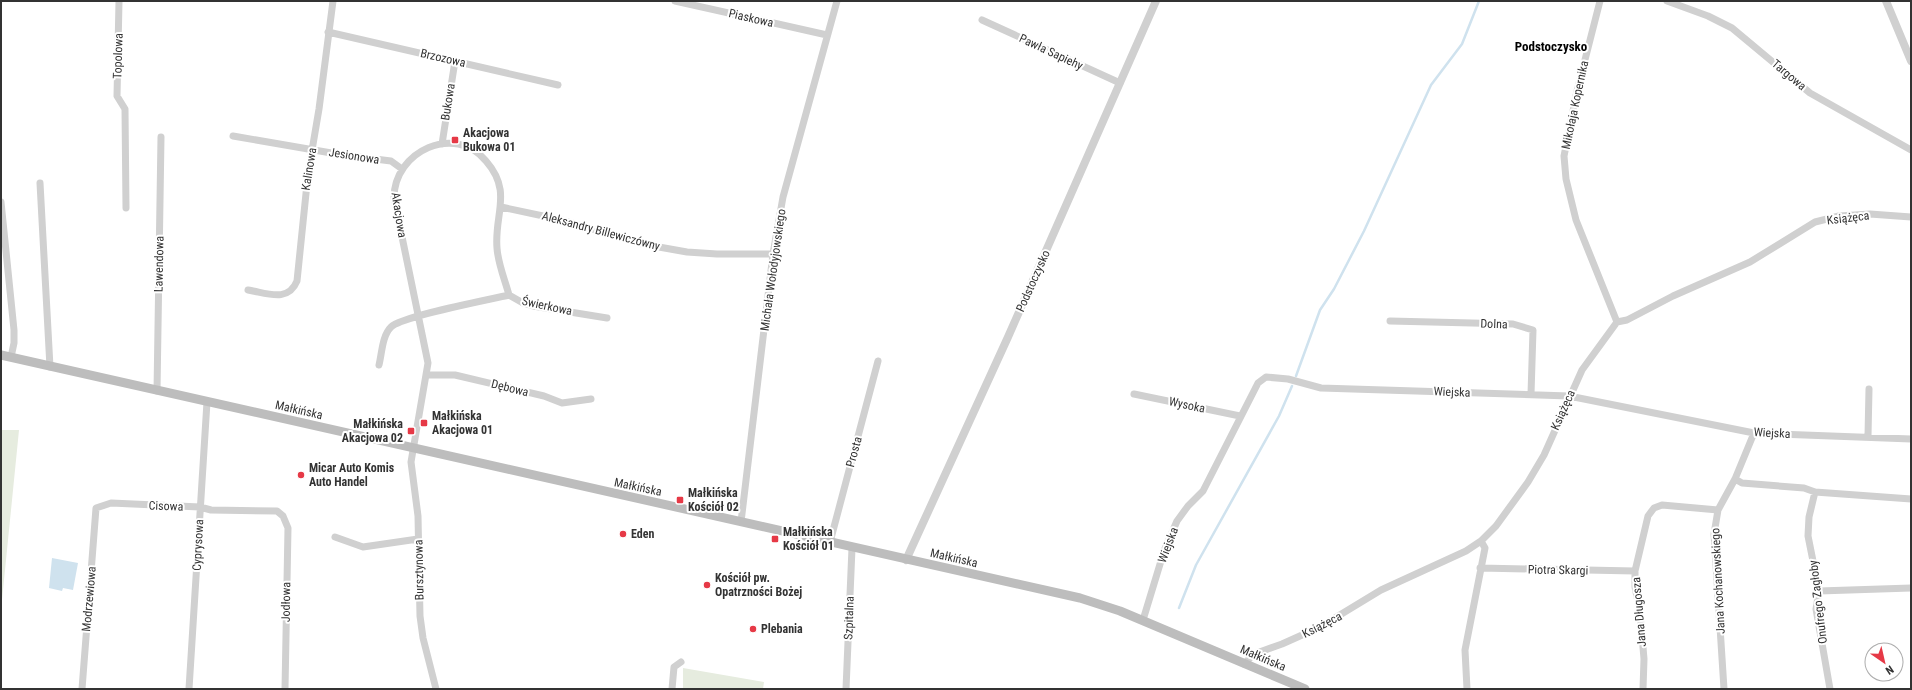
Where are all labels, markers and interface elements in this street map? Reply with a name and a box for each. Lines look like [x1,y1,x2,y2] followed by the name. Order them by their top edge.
[727,6,775,30] street label: Piaskowa
[1017,31,1085,73] street label: Pawła Sapiehy
[110,33,126,79] street label: Topolowa
[1515,39,1588,54] district label: Podstoczysko
[419,46,467,70] street label: Brzozowa
[1769,57,1809,93] street label: Targowa
[1559,59,1591,151] street label: Mikołaja Kopernika
[438,82,458,122] street label: Bukowa
[463,126,516,154] place label: Akacjowa Bukowa 01
[450,135,460,145] marker: Akacjowa Bukowa 01
[328,145,381,167] street label: Jesionowa
[299,146,319,191] street label: Kalinowa
[388,191,410,239] street label: Akacjowa
[758,208,788,332] street label: Michała Wołodyjowskiego
[1826,208,1870,228] street label: Książęca
[540,209,662,253] street label: Aleksandry Billewiczówny
[152,236,166,292] street label: Lawendowa
[1013,248,1053,314] street label: Podstoczysko
[521,293,574,318] street label: Świerkowa
[1480,317,1508,331] street label: Dolna
[490,377,530,399] street label: Dębowa
[1433,384,1471,400] street label: Wiejska
[1548,387,1578,432] street label: Książęca
[1168,394,1207,416] street label: Wysoka
[274,398,324,422] street label: Małkińska
[432,409,493,437] place label: Małkińska Akacjowa 01
[342,417,403,445] place label: Małkińska Akacjowa 02
[419,418,429,428] marker: Małkińska Akacjowa 01
[1753,425,1791,441] street label: Wiejska
[406,426,416,436] marker: Małkińska Akacjowa 02
[843,435,865,469] street label: Prosta
[309,461,395,489] place label: Micar Auto Komis Auto Handel
[296,470,306,480] marker: Micar Auto Komis Auto Handel
[613,475,663,499] street label: Małkińska
[688,486,739,514] place label: Małkińska Kościół 02
[675,495,685,505] marker: Małkińska Kościół 02
[148,498,184,514] street label: Cisowa
[190,519,206,571] street label: Cyprysowa
[783,525,834,553] place label: Małkińska Kościół 01
[1155,525,1181,565] street label: Wiejska
[631,527,654,541] place label: Eden
[1708,528,1728,634] street label: Jana Kochanowskiego
[618,529,628,539] marker: Eden
[770,534,780,544] marker: Małkińska Kościół 01
[411,539,427,600] street label: Bursztynowa
[929,546,979,570] street label: Małkińska
[1806,559,1830,645] street label: Onufrego Zagłoby
[1528,562,1588,578] street label: Piotra Skargi
[79,565,99,632] street label: Modrzewiowa
[715,571,802,599] place label: Kościół pw. Opatrzności Bożej
[1629,576,1649,647] street label: Jana Długosza
[702,580,712,590] marker: Kościół pw. Opatrzności Bożej
[279,581,293,622] street label: Jodłowa
[841,596,857,640] street label: Szpitalna
[1300,609,1344,641] street label: Książęca
[761,622,803,636] place label: Plebania
[748,624,758,634] marker: Plebania
[1238,642,1288,674] street label: Małkińska
[1864,642,1904,682] north arrow
[1883,663,1896,677] text: N

